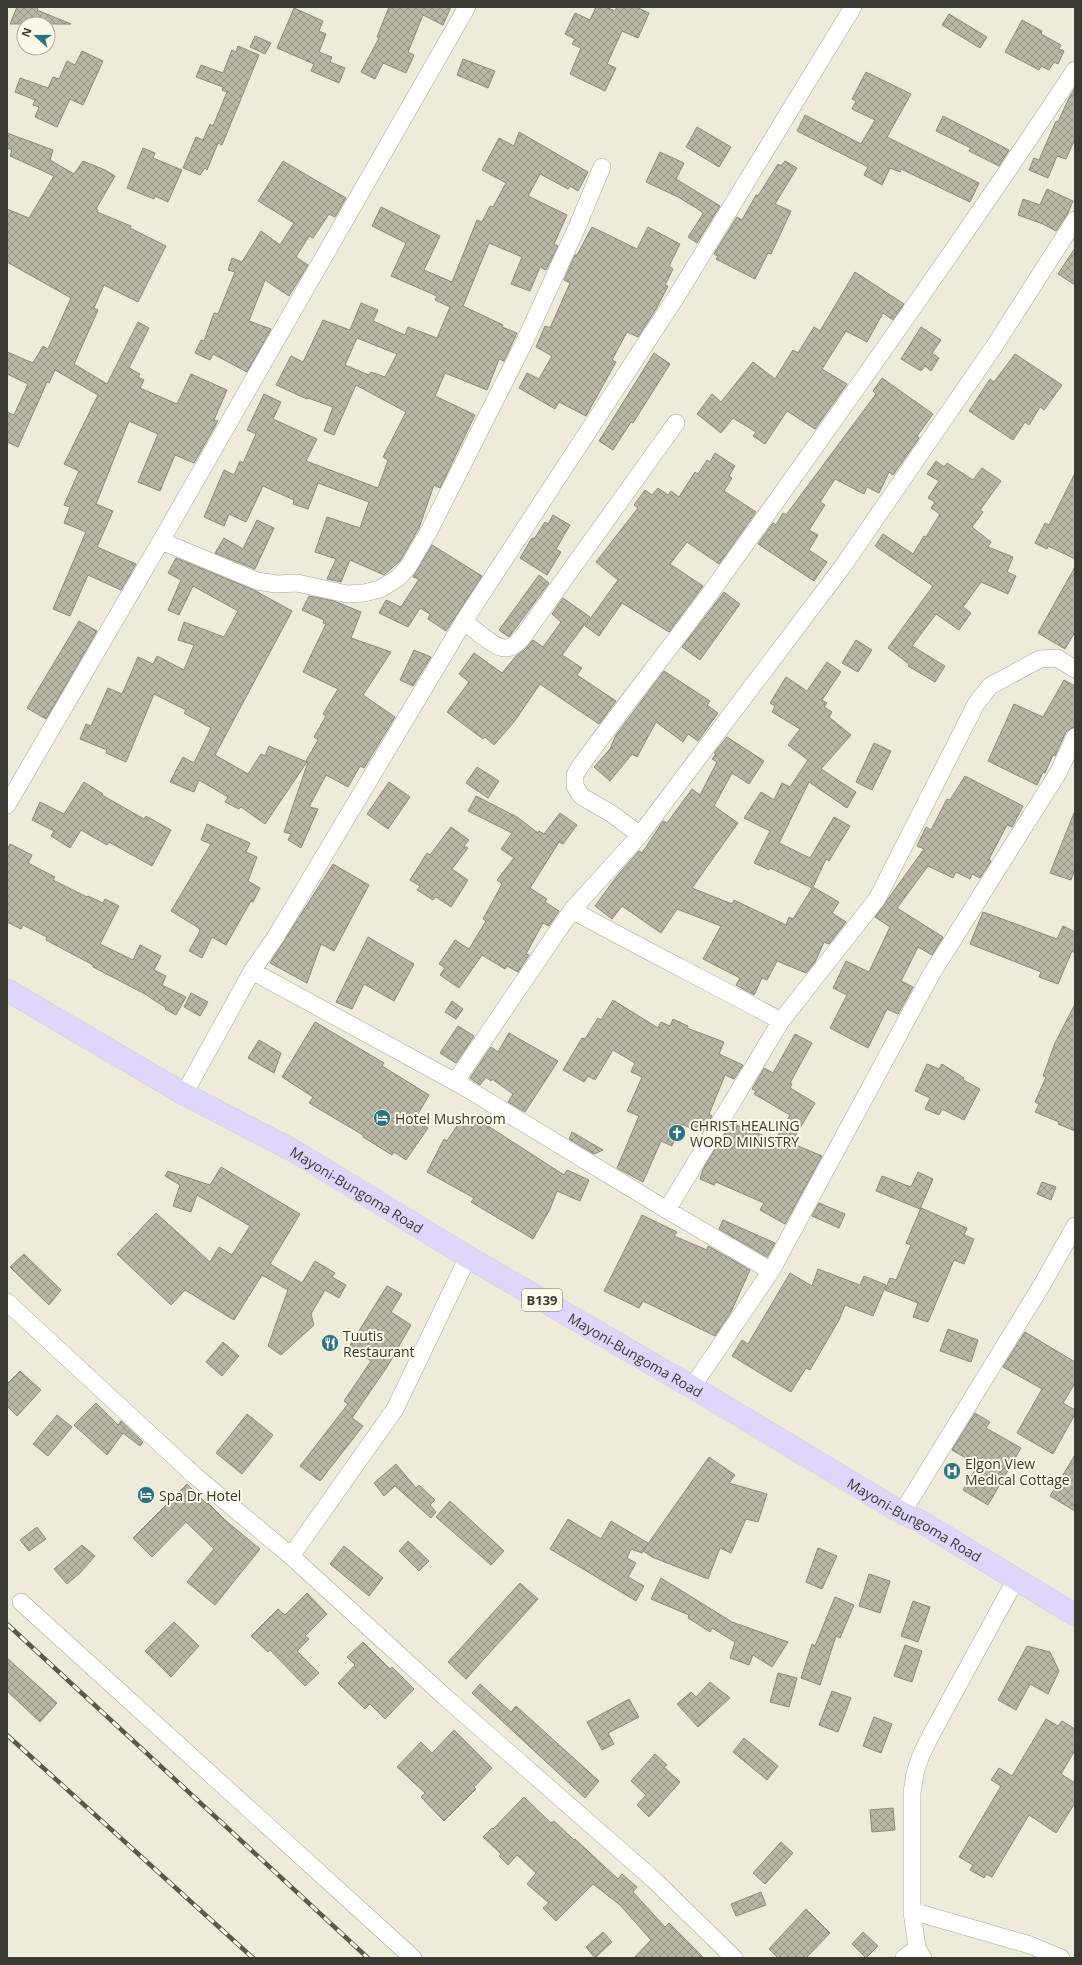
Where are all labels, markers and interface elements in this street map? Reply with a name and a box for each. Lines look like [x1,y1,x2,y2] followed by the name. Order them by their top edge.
[16,16,56,56] north arrow
[18,25,35,39] text: N
[372,1108,392,1128] hotel icon: Hotel Mushroom
[395,1109,506,1128] place label: Hotel Mushroom
[690,1116,800,1151] place label: CHRIST HEALING WORD MINISTRY
[667,1123,687,1143] church icon: CHRIST HEALING WORD MINISTRY
[287,1142,427,1237] street label: Mayoni-Bungoma Road
[522,1289,562,1311] road number: B139
[565,1308,707,1401] street label: Mayoni-Bungoma Road
[343,1326,415,1361] place label: Tuutis Restaurant
[320,1333,340,1353] restaurant icon: Tuutis Restaurant
[965,1454,1070,1489] place label: Elgon View Medical Cottage
[942,1461,962,1481] hospital icon: Elgon View Medical Cottage
[844,1473,985,1566] street label: Mayoni-Bungoma Road
[136,1485,156,1505] hotel icon: Spa Dr Hotel
[159,1486,241,1505] place label: Spa Dr Hotel

